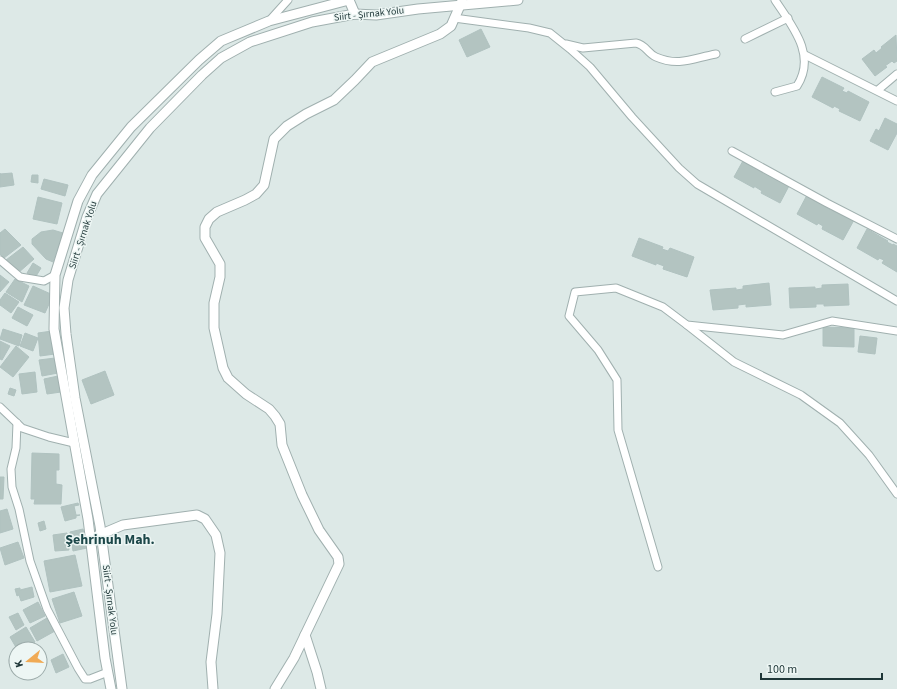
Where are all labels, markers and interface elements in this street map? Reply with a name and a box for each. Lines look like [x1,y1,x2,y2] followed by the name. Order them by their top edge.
[333,3,405,25] street label: Siirt - Şırnak Yolu
[65,199,101,271] street label: Siirt - Şırnak Yolu
[65,530,155,550] district label: Şehrinuh Mah.
[99,564,121,636] street label: Siirt - Şırnak Yolu
[8,641,48,681] north arrow
[761,655,882,681] scale bar
[11,658,27,669] text: K
[767,661,797,678] text: 100 m

